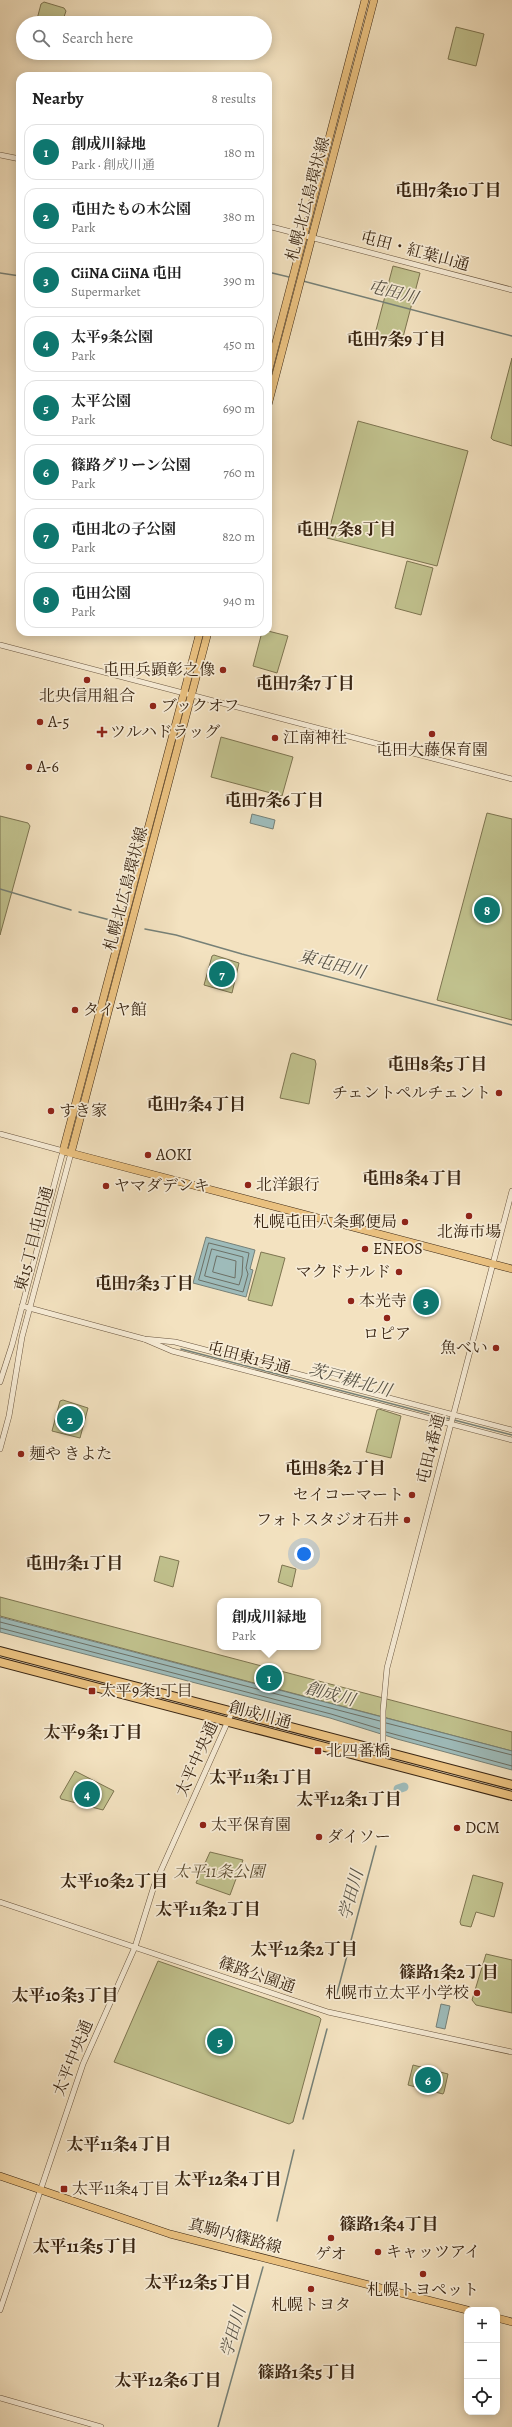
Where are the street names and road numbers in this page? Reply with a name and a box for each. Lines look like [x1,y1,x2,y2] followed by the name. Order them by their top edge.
[281,134,335,264] street label: 札幌北広島環状線
[358,226,472,276] street label: 屯田・紅葉山通
[99,824,153,954] street label: 札幌北広島環状線
[9,1184,59,1294] street label: 東15丁目屯田通
[205,1336,293,1380] street label: 屯田東1号通
[412,1412,450,1486] street label: 屯田4番通
[226,1696,294,1734] street label: 創成川通
[171,1718,223,1800] street label: 太平中央通
[216,1952,298,1998] street label: 篠路公園通
[48,2017,98,2099] street label: 太平中央通
[186,2213,284,2259] street label: 真駒内篠路線

